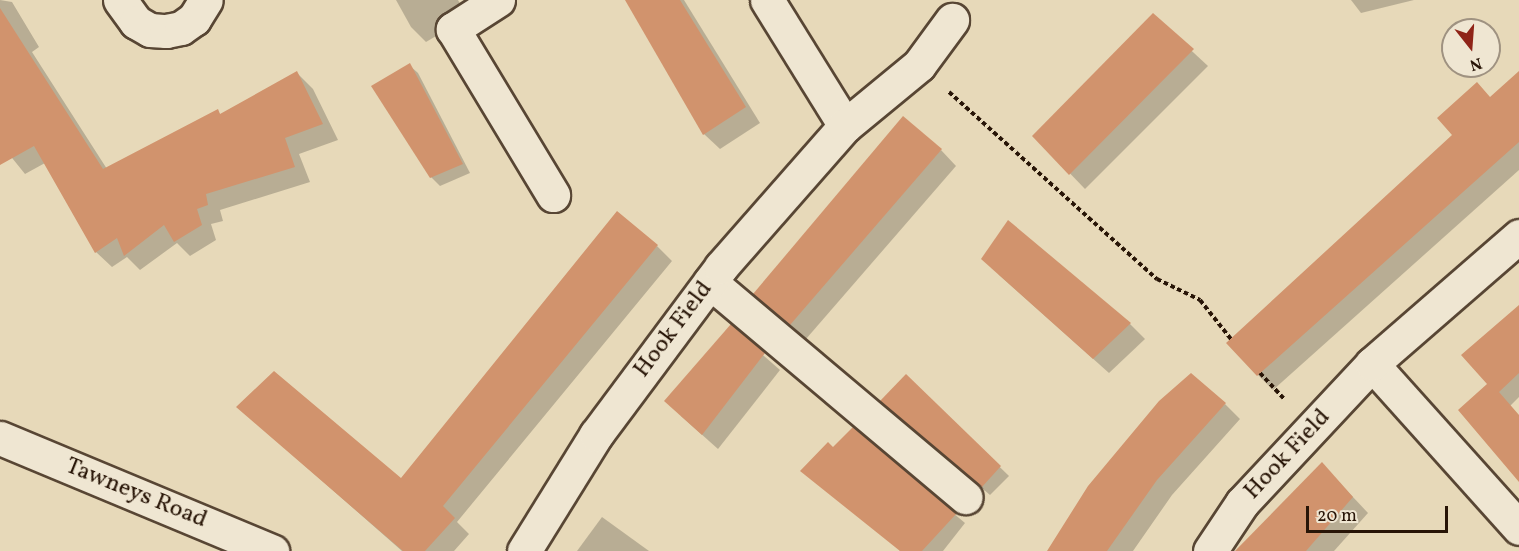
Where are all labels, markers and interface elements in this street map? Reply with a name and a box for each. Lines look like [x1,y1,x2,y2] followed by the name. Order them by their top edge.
[1441,18,1501,78] north arrow
[1467,51,1484,76] text: N
[628,276,720,384] street label: Hook Field
[1239,404,1337,506] street label: Hook Field
[61,453,211,535] street label: Tawneys Road
[1309,494,1452,532] scale bar
[1317,504,1357,529] text: 20 m

